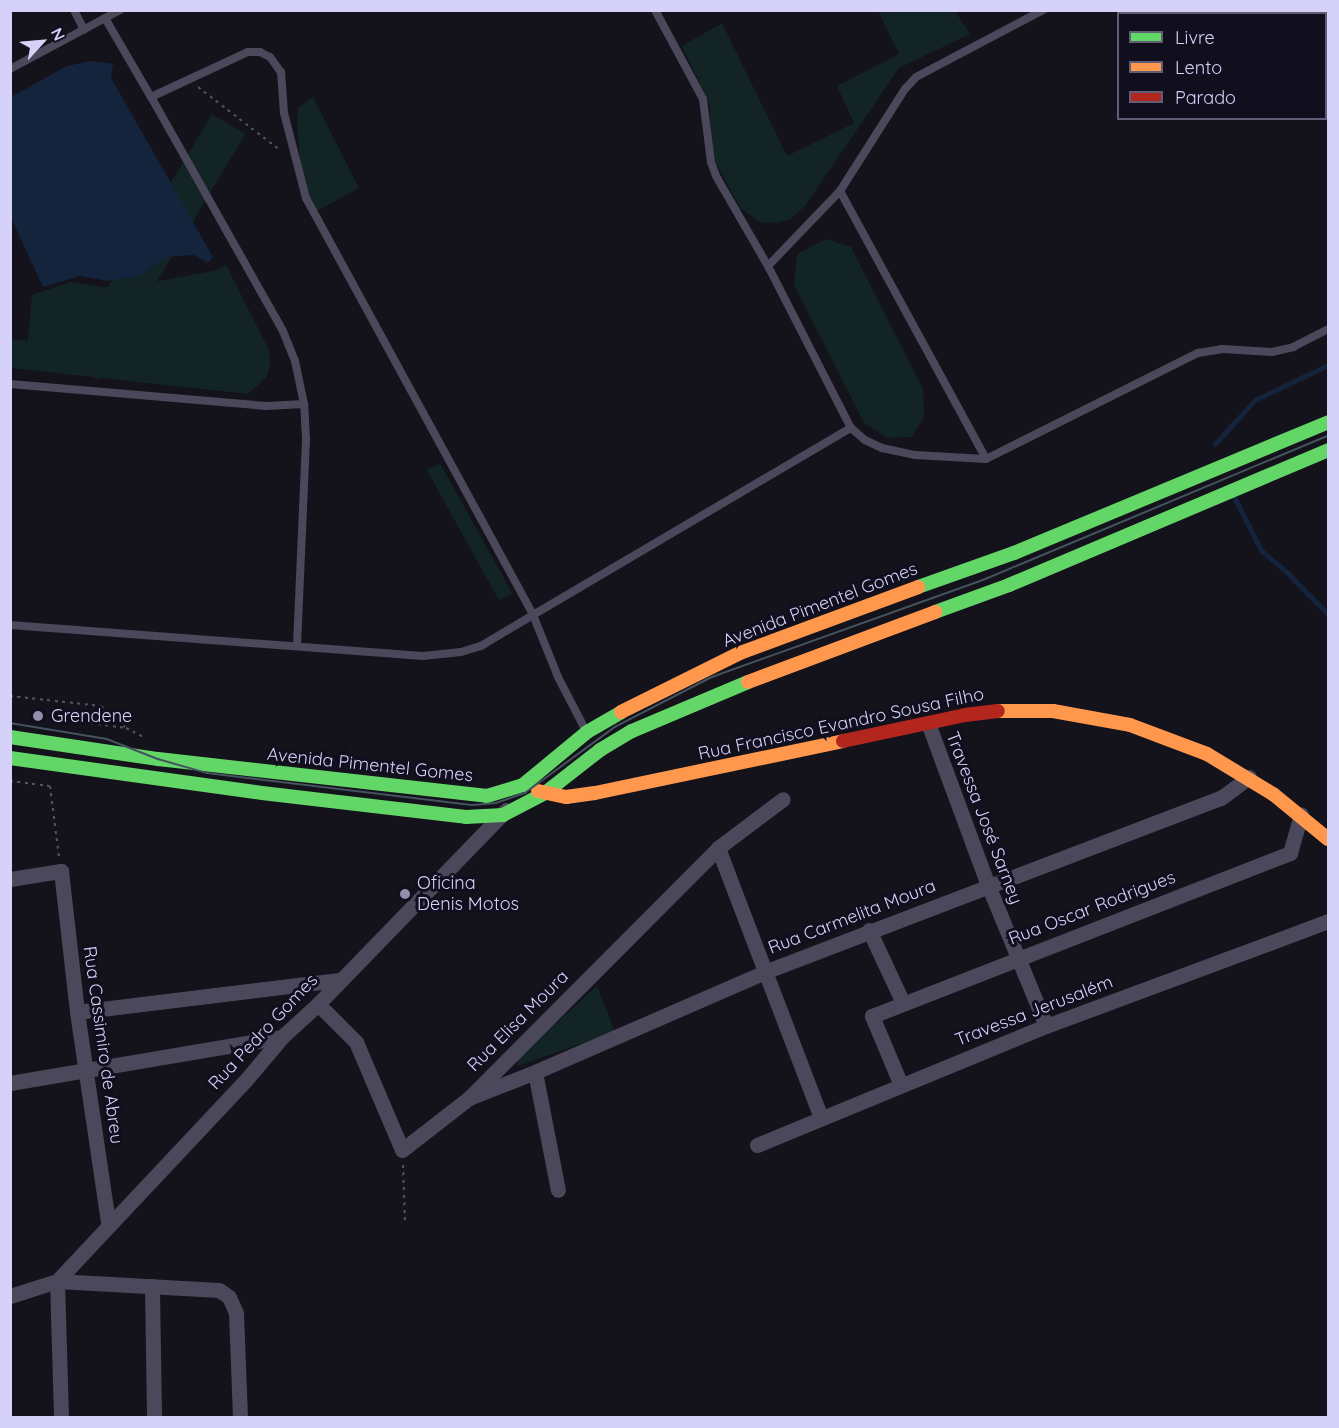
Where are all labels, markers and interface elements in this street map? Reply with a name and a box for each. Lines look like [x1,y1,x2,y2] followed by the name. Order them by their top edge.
[12,12,72,72] north arrow
[1117,12,1327,120] legend
[47,24,70,44] text: N
[1175,26,1215,49] text: Livre
[1175,56,1222,79] text: Lento
[1175,86,1236,109] text: Parado
[720,558,920,652] street label: Avenida Pimentel Gomes
[696,683,986,765] street label: Rua Francisco Evandro Sousa Filho
[51,705,132,727] place label: Grendene
[29,707,47,725] marker: Grendene
[941,729,1027,907] street label: Travessa José Sarney
[266,743,474,787] street label: Avenida Pimentel Gomes
[1006,866,1178,950] street label: Rua Oscar Rodrigues
[417,873,519,916] place label: Oficina Denis Motos
[765,875,939,959] street label: Rua Carmelita Moura
[398,887,412,901] marker: Oficina Denis Motos
[78,945,128,1145] street label: Rua Cassimiro de Abreu
[463,966,573,1076] street label: Rua Elisa Moura
[204,970,322,1094] street label: Rua Pedro Gomes
[952,971,1116,1051] street label: Travessa Jerusalém

